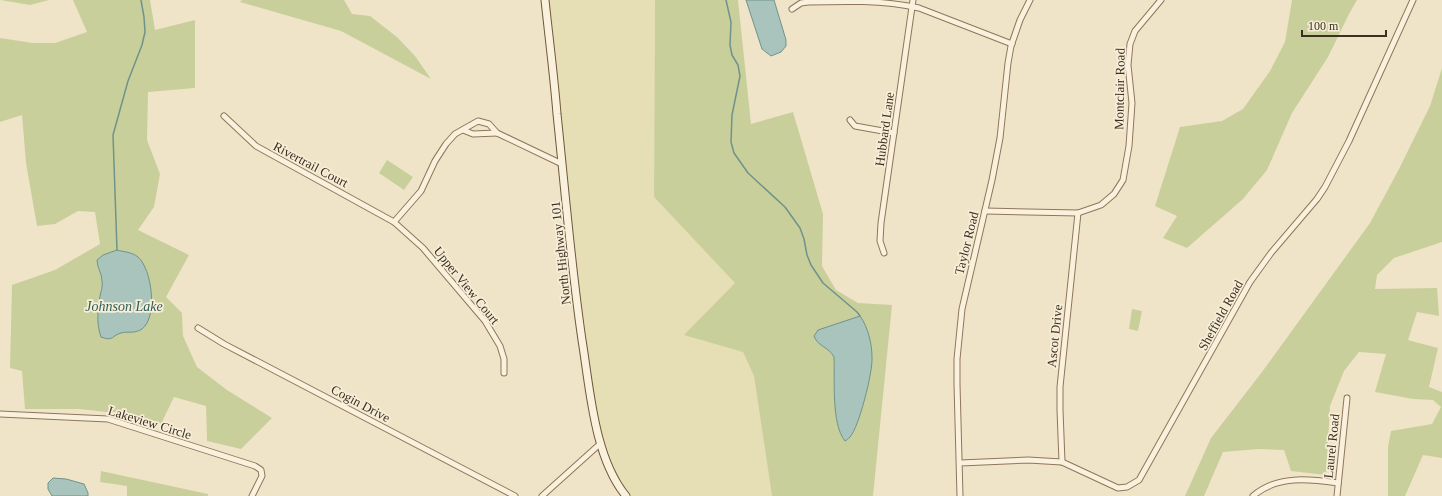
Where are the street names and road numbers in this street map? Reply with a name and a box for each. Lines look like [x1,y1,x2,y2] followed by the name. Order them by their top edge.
[1111,47,1128,130] street label: Montclair Road
[872,91,897,167] street label: Hubbard Lane
[271,138,351,191] street label: Rivertrail Court
[548,200,573,305] street label: North Highway 101
[951,210,982,276] street label: Taylor Road
[431,243,503,328] street label: Upper View Court
[1195,277,1246,353] street label: Sheffield Road
[1044,304,1065,368] street label: Ascot Drive
[329,382,393,425] street label: Cogin Drive
[106,403,194,442] street label: Lakeview Circle
[1321,413,1342,479] street label: Laurel Road

